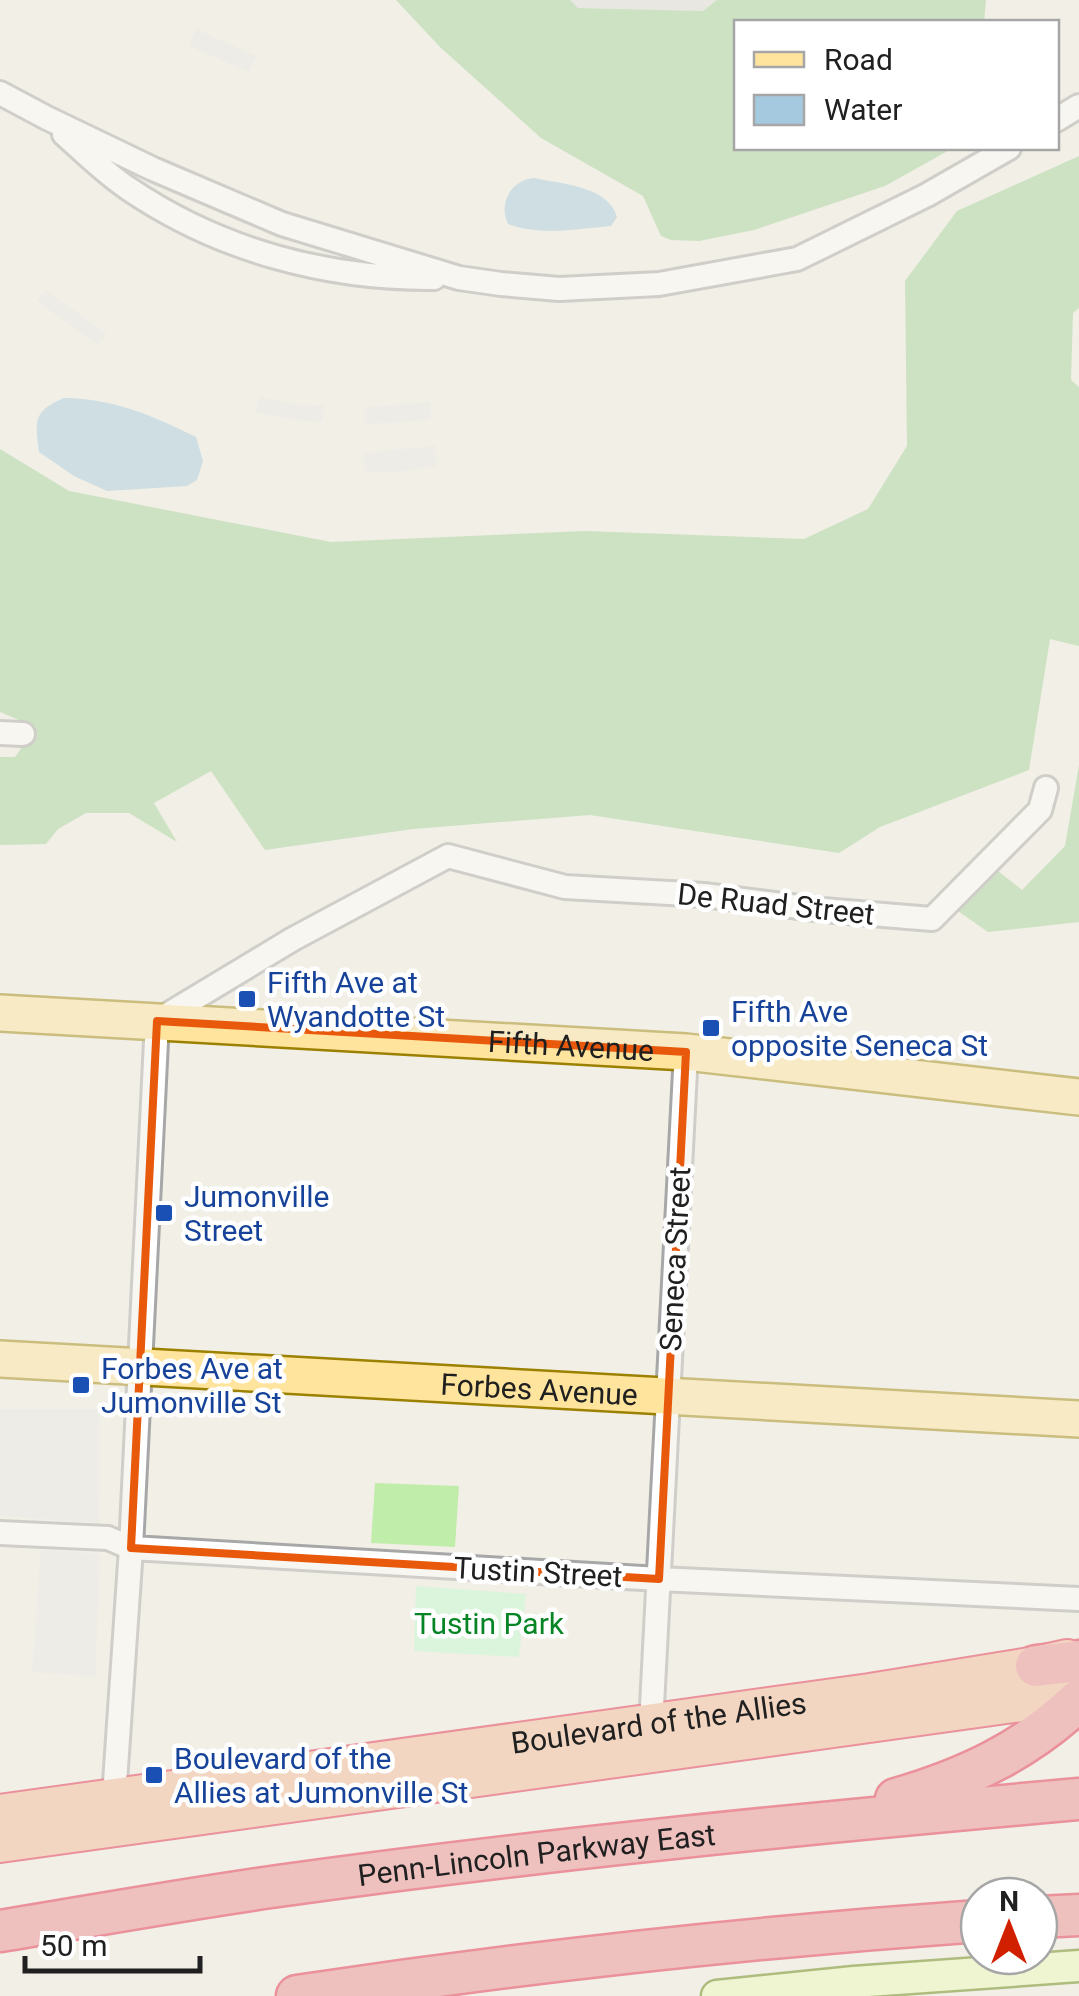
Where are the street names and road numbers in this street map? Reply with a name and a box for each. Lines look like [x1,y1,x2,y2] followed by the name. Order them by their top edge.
[676,876,876,932] street label: De Ruad Street
[487,1023,655,1068] street label: Fifth Avenue
[653,1166,697,1352] street label: Seneca Street
[440,1366,639,1412] street label: Forbes Avenue
[453,1550,623,1594] street label: Tustin Street
[509,1685,809,1760] street label: Boulevard of the Allies
[355,1816,717,1893] street label: Penn-Lincoln Parkway East

